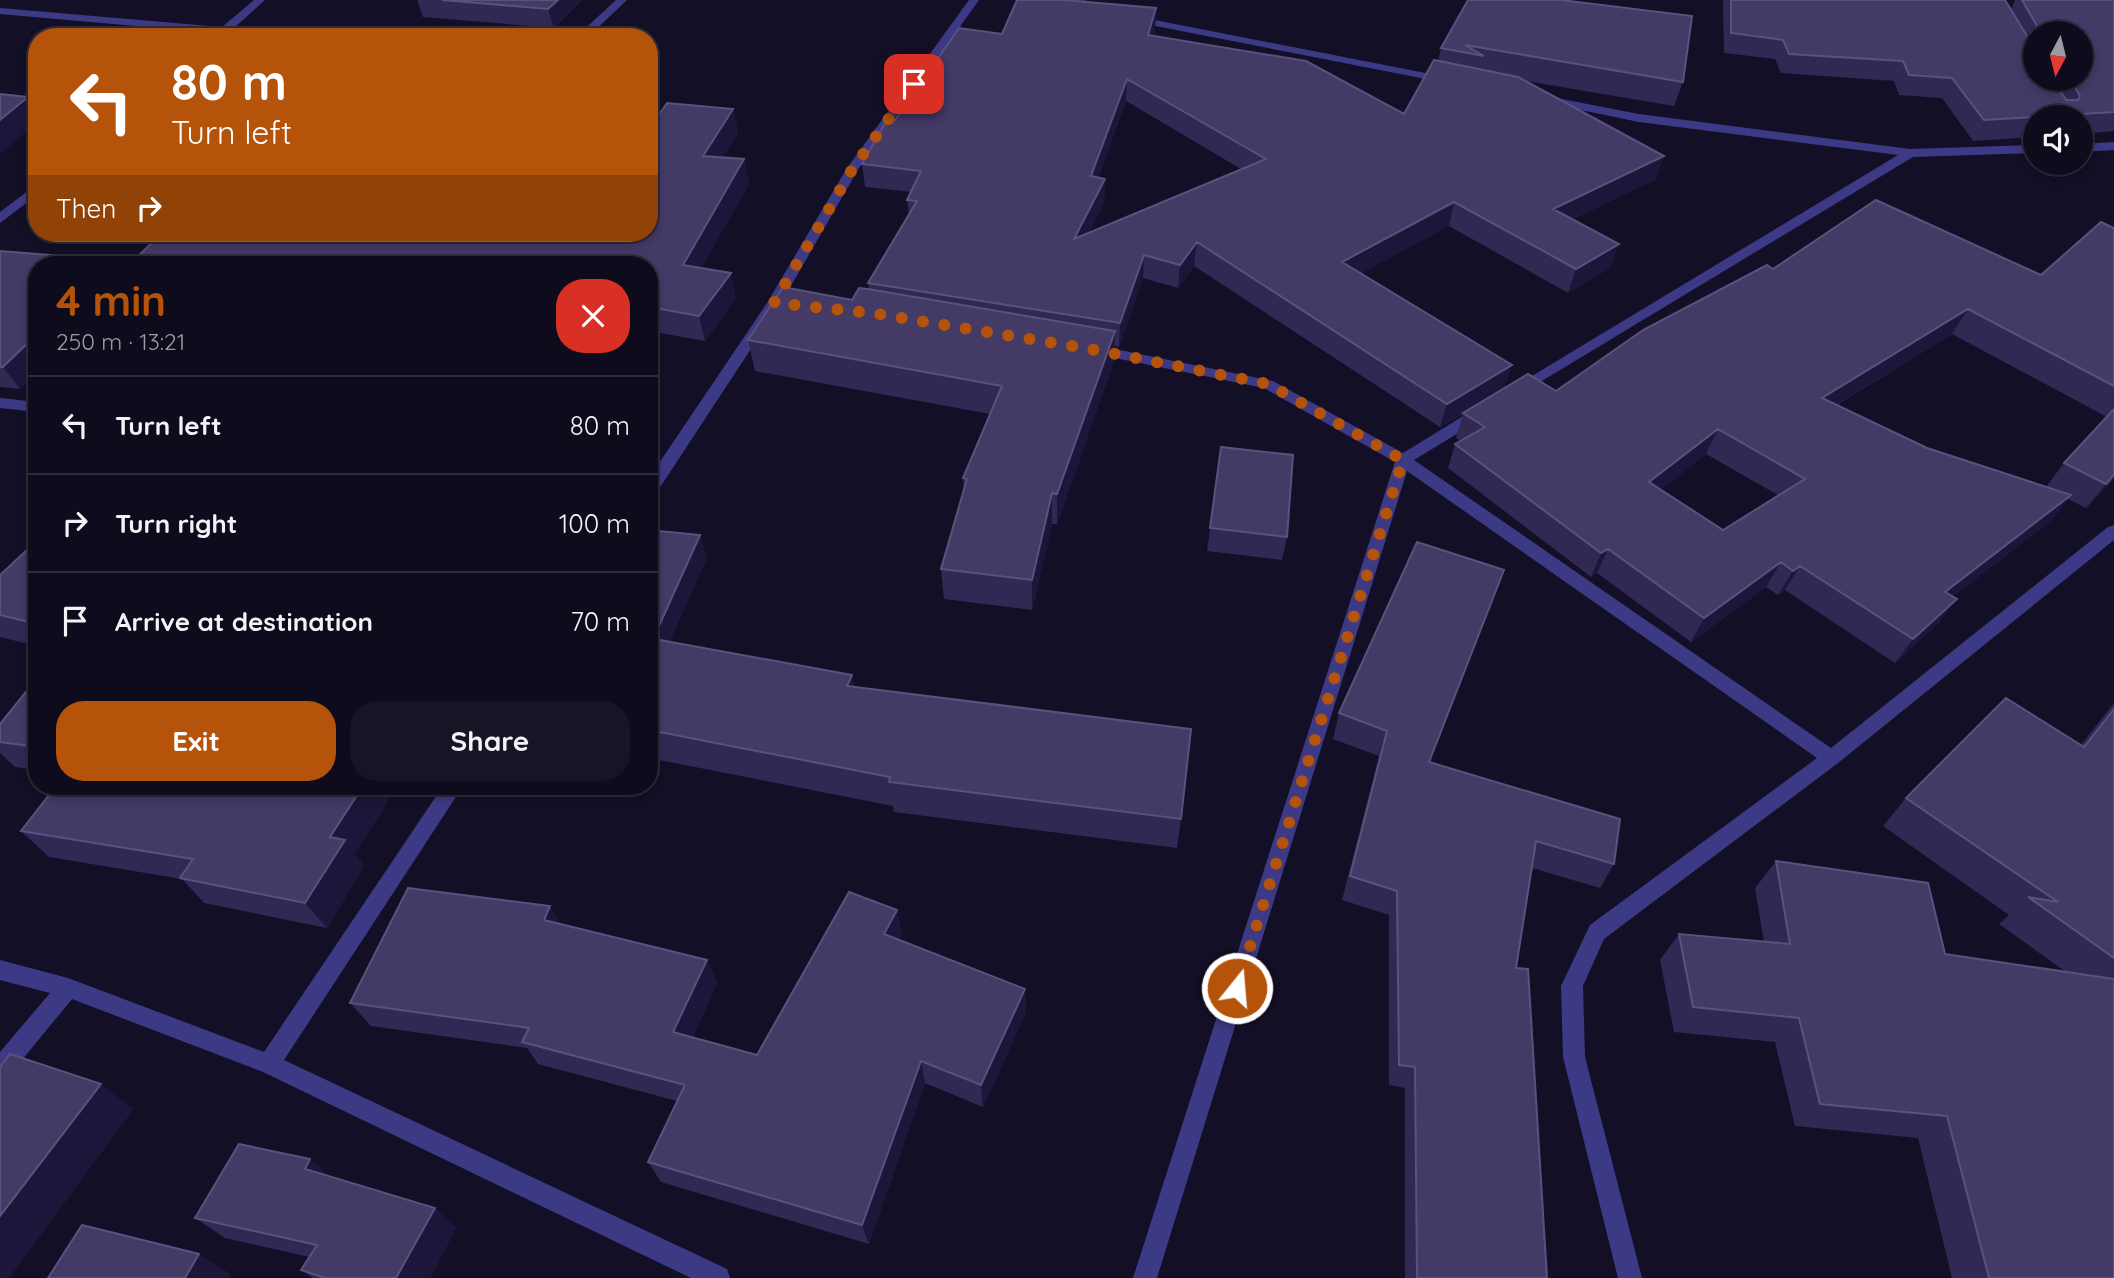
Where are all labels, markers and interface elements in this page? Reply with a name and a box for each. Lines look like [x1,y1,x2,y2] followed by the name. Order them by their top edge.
[2023,21,2093,91] north arrow
[2023,21,2093,175] map controls
[171,51,287,112] text: 80 m
[884,54,944,114] pin
[56,56,147,147] icon: left
[895,65,933,103] icon: arrive
[2023,105,2093,175] button: sound
[171,112,292,152] text: Turn left
[130,189,168,227] icon: right
[56,192,116,225] text: Then
[56,274,166,327] text: 4 min
[556,279,630,353] button: close
[56,327,185,356] text: 250 m · 13:21
[56,406,94,444] icon: left
[115,409,222,442] text: Turn left
[570,409,630,442] text: 80 m
[56,504,94,542] icon: right
[115,507,237,540] text: Turn right
[559,507,630,540] text: 100 m
[56,602,94,640] icon: arrive
[115,605,373,638] text: Arrive at destination
[570,605,630,638] text: 70 m
[56,701,336,781] button: Exit
[350,701,630,781] button: Share
[1200,951,1274,1025] position arrow

